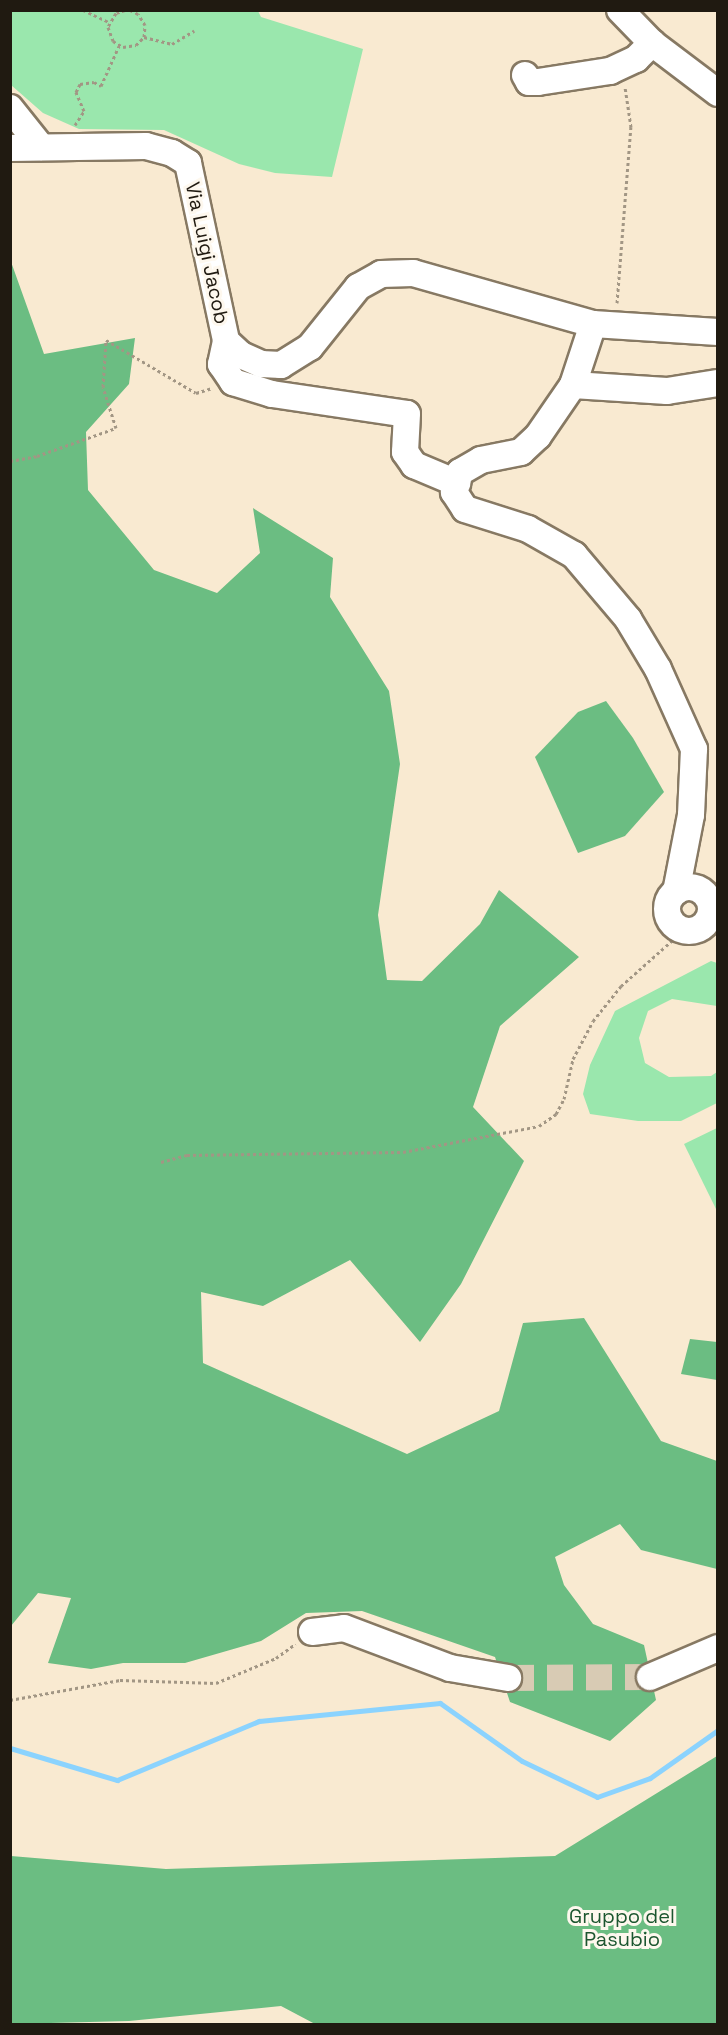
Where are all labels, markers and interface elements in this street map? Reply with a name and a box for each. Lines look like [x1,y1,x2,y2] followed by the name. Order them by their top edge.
[180,180,234,326] street label: Via Luigi Jacob
[569,1905,675,1952] park label: Gruppo del Pasubio

